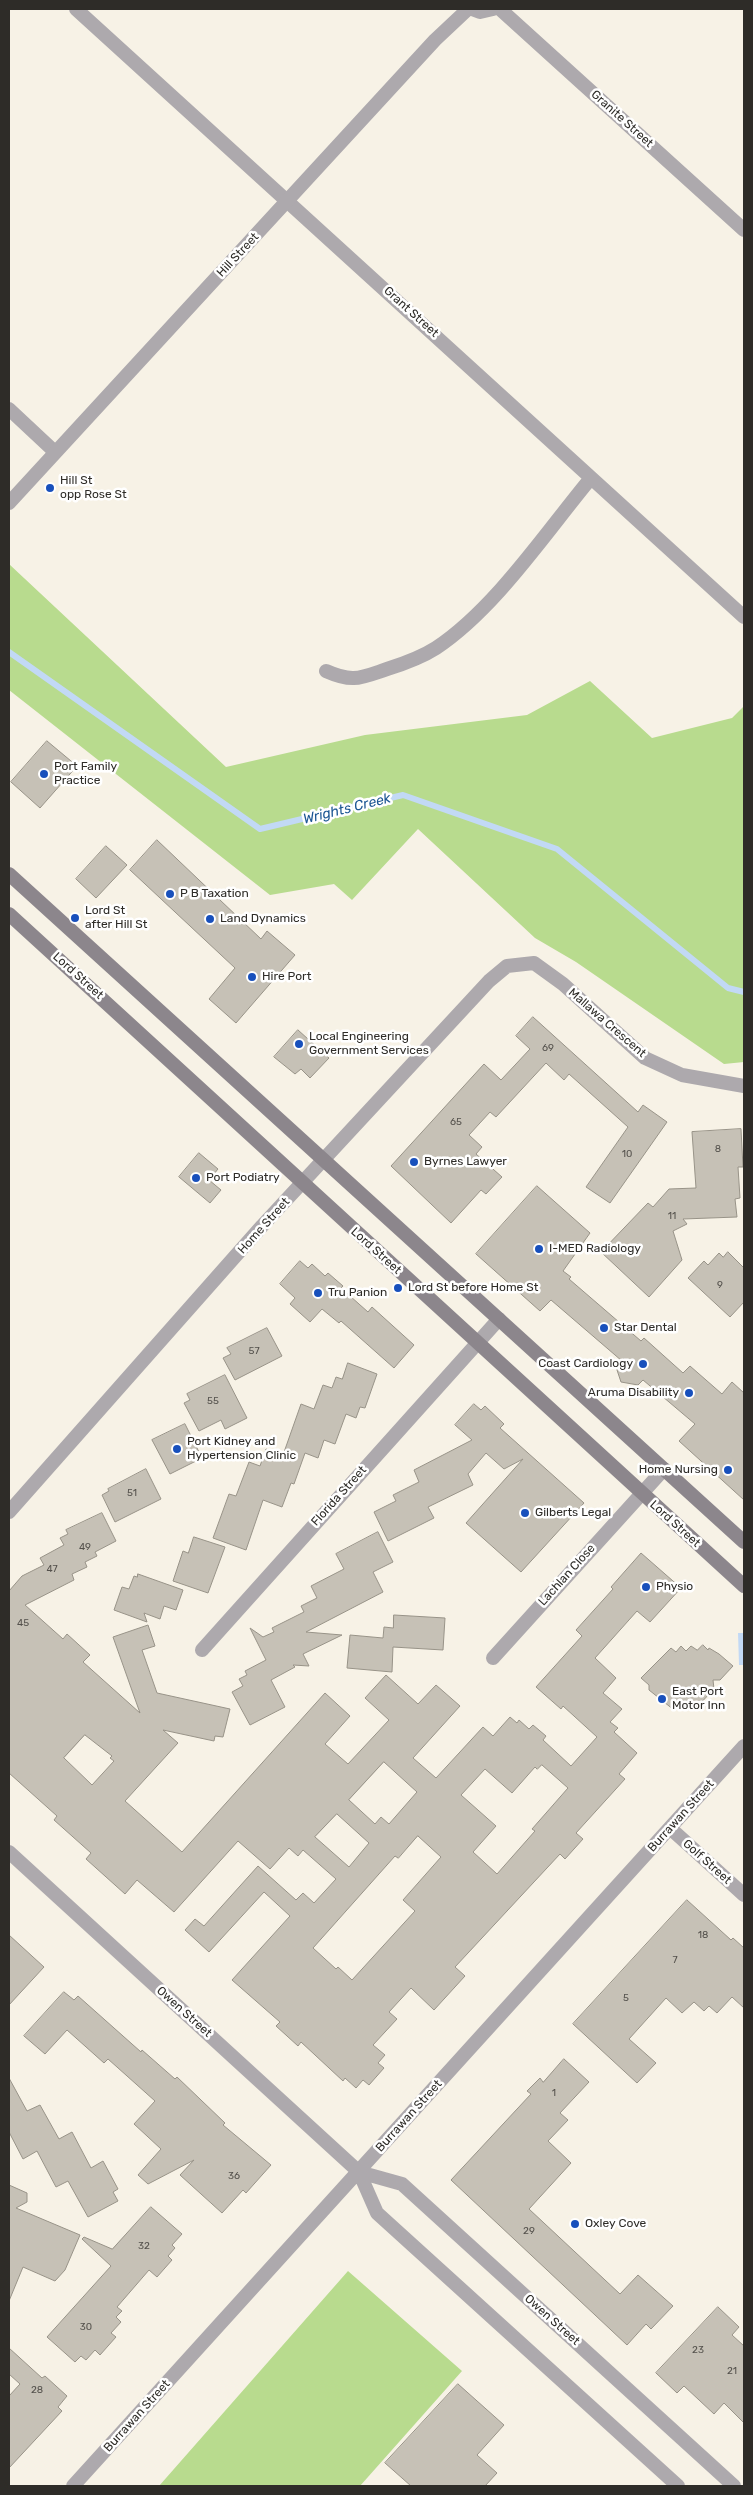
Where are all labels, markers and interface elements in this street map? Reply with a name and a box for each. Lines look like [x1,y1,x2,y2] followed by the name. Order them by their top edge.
[588,87,656,151] street label: Granite Street
[214,230,262,280] street label: Hill Street
[381,284,441,340] street label: Grant Street
[60,474,127,502] place label: Hill St opp Rose St
[44,482,56,494] marker: Hill St opp Rose St
[54,760,117,788] place label: Port Family Practice
[38,768,50,780] marker: Port Family Practice
[301,790,393,828] water label: Wrights Creek
[180,887,249,901] place label: P B Taxation
[164,888,176,900] marker: P B Taxation
[85,904,147,932] place label: Lord St after Hill St
[69,912,81,924] marker: Lord St after Hill St
[220,912,306,926] place label: Land Dynamics
[204,913,216,925] marker: Land Dynamics
[50,950,106,1002] street label: Lord Street
[262,970,311,984] place label: Hire Port
[246,971,258,983] marker: Hire Port
[565,985,649,1061] street label: Mallawa Crescent
[309,1030,429,1058] place label: Local Engineering Government Services
[293,1038,305,1050] marker: Local Engineering Government Services
[542,1042,554,1054] house number: 69
[450,1116,462,1128] house number: 65
[715,1143,721,1155] house number: 8
[622,1148,632,1160] house number: 10
[424,1155,507,1169] place label: Byrnes Lawyer
[408,1156,420,1168] marker: Byrnes Lawyer
[206,1171,280,1185] place label: Port Podiatry
[190,1172,202,1184] marker: Port Podiatry
[235,1195,293,1257] street label: Home Street
[668,1210,676,1222] house number: 11
[348,1225,404,1277] street label: Lord Street
[549,1242,641,1256] place label: I-MED Radiology
[533,1243,545,1255] marker: I-MED Radiology
[717,1279,723,1291] house number: 9
[408,1281,538,1295] place label: Lord St before Home St
[392,1282,404,1294] marker: Lord St before Home St
[328,1286,387,1300] place label: Tru Panion
[312,1287,324,1299] marker: Tru Panion
[614,1321,677,1335] place label: Star Dental
[598,1322,610,1334] marker: Star Dental
[248,1345,260,1357] house number: 57
[538,1357,633,1371] place label: Coast Cardiology
[637,1358,649,1370] marker: Coast Cardiology
[588,1386,679,1400] place label: Aruma Disability
[683,1387,695,1399] marker: Aruma Disability
[207,1395,219,1407] house number: 55
[187,1435,296,1463] place label: Port Kidney and Hypertension Clinic
[171,1443,183,1455] marker: Port Kidney and Hypertension Clinic
[308,1463,370,1529] street label: Florida Street
[639,1463,718,1477] place label: Home Nursing
[722,1464,734,1476] marker: Home Nursing
[127,1487,137,1499] house number: 51
[647,1498,703,1550] street label: Lord Street
[535,1506,611,1520] place label: Gilberts Legal
[519,1507,531,1519] marker: Gilberts Legal
[79,1541,91,1553] house number: 49
[536,1541,598,1609] street label: Lachlan Close
[46,1563,58,1575] house number: 47
[656,1580,693,1594] place label: Physio
[640,1581,652,1593] marker: Physio
[17,1617,29,1629] house number: 45
[672,1685,725,1713] place label: East Port Motor Inn
[656,1693,668,1705] marker: East Port Motor Inn
[645,1777,717,1855] street label: Burrawan Street
[680,1836,734,1888] street label: Golf Street
[698,1929,708,1941] house number: 18
[672,1954,678,1966] house number: 7
[153,1983,215,2041] street label: Owen Street
[623,1992,629,2004] house number: 5
[373,2077,445,2155] street label: Burrawan Street
[552,2087,556,2099] house number: 1
[228,2170,240,2182] house number: 36
[585,2217,646,2231] place label: Oxley Cove
[569,2218,581,2230] marker: Oxley Cove
[523,2225,535,2237] house number: 29
[138,2240,150,2252] house number: 32
[521,2291,583,2349] street label: Owen Street
[80,2321,92,2333] house number: 30
[692,2344,704,2356] house number: 23
[727,2365,737,2377] house number: 21
[101,2377,173,2455] street label: Burrawan Street
[31,2384,43,2396] house number: 28

